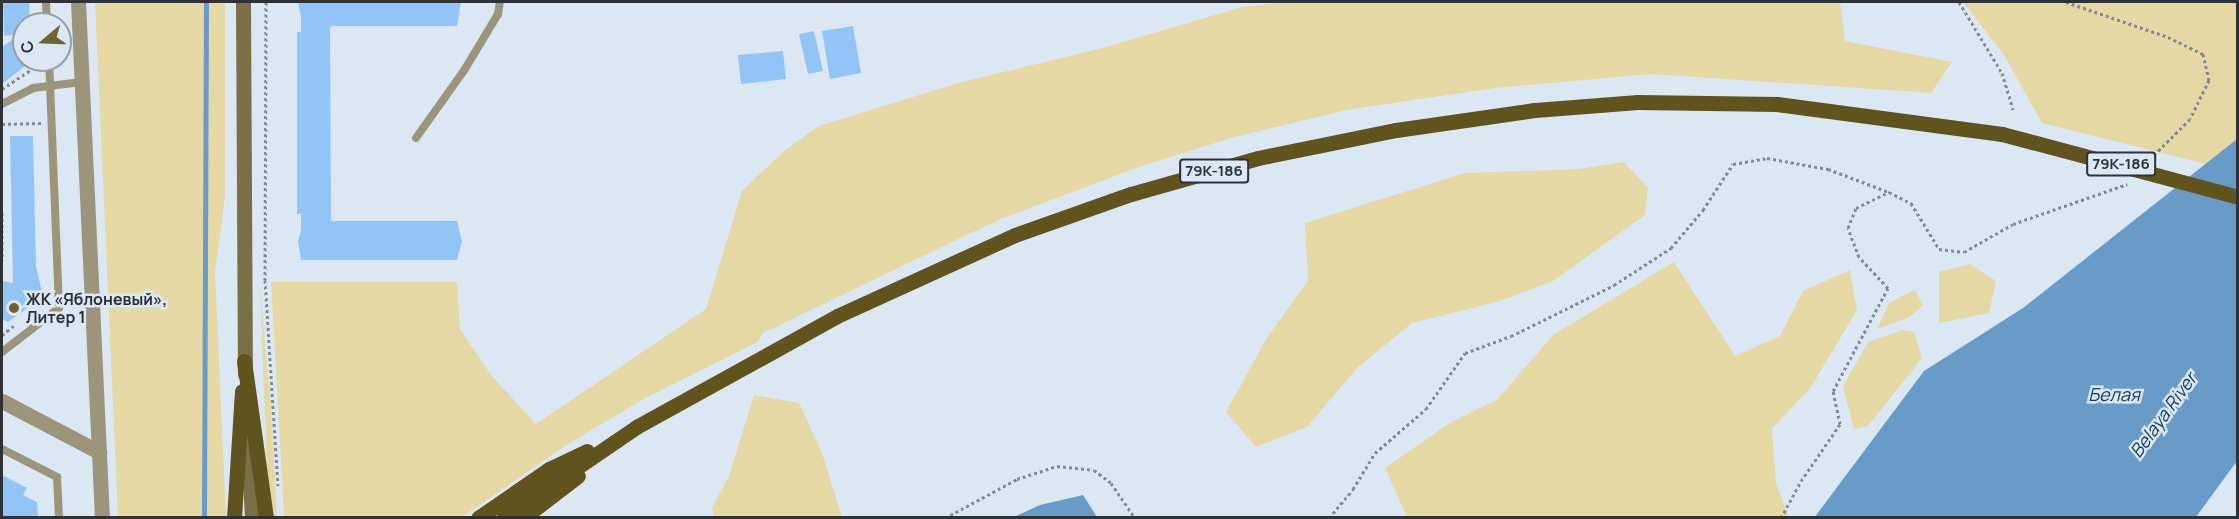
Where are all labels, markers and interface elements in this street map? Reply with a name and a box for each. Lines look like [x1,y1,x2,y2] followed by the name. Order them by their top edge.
[12,12,72,72] north arrow
[15,38,39,56] text: С
[2085,152,2157,176] road number: 79К-186
[1178,159,1250,183] road number: 79К-186
[26,289,168,327] place label: ЖК «Яблоневый», Литер 1
[7,301,21,315] marker: ЖК «Яблоневый», Литер 1
[2125,368,2201,462] water label: Belaya River
[2088,383,2140,405] water label: Белая

